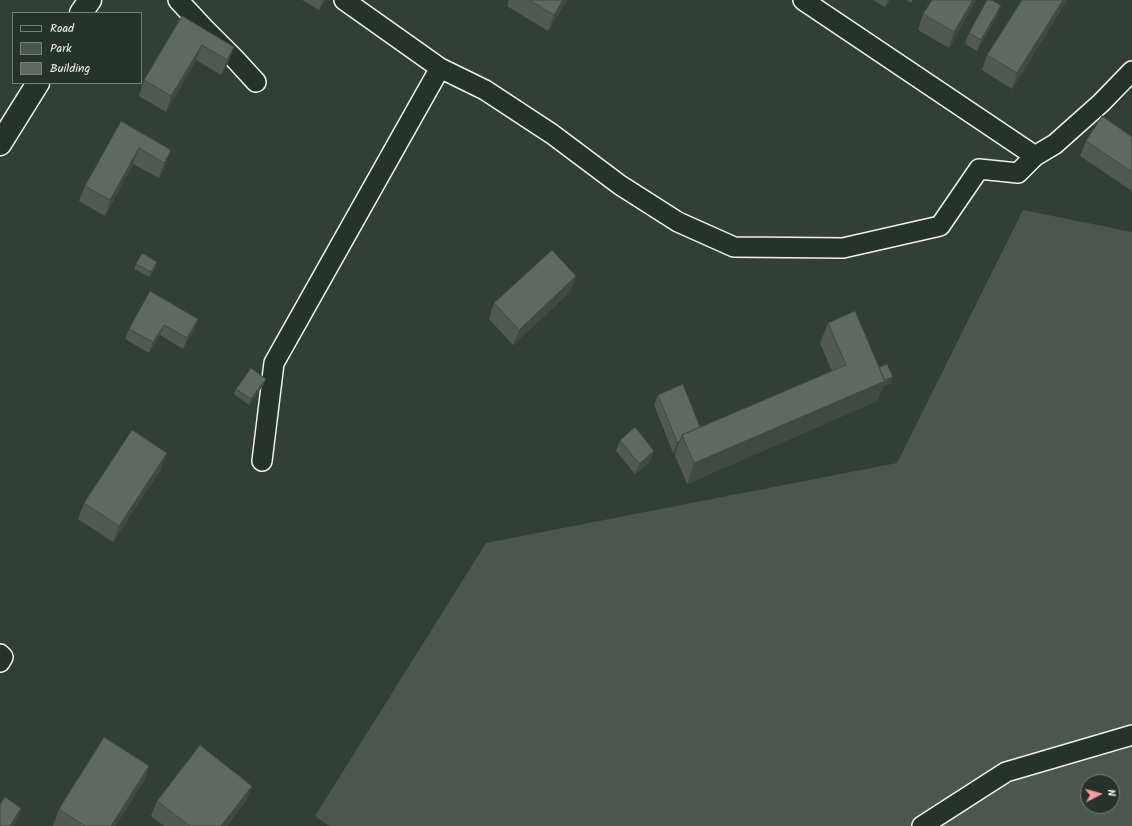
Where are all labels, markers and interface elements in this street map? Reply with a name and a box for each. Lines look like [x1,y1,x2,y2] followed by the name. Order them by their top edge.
[12,12,142,84] legend
[50,19,74,38] text: Road
[50,39,72,58] text: Park
[50,59,90,78] text: Building
[1080,774,1120,814] north arrow
[1102,788,1120,797] text: N

